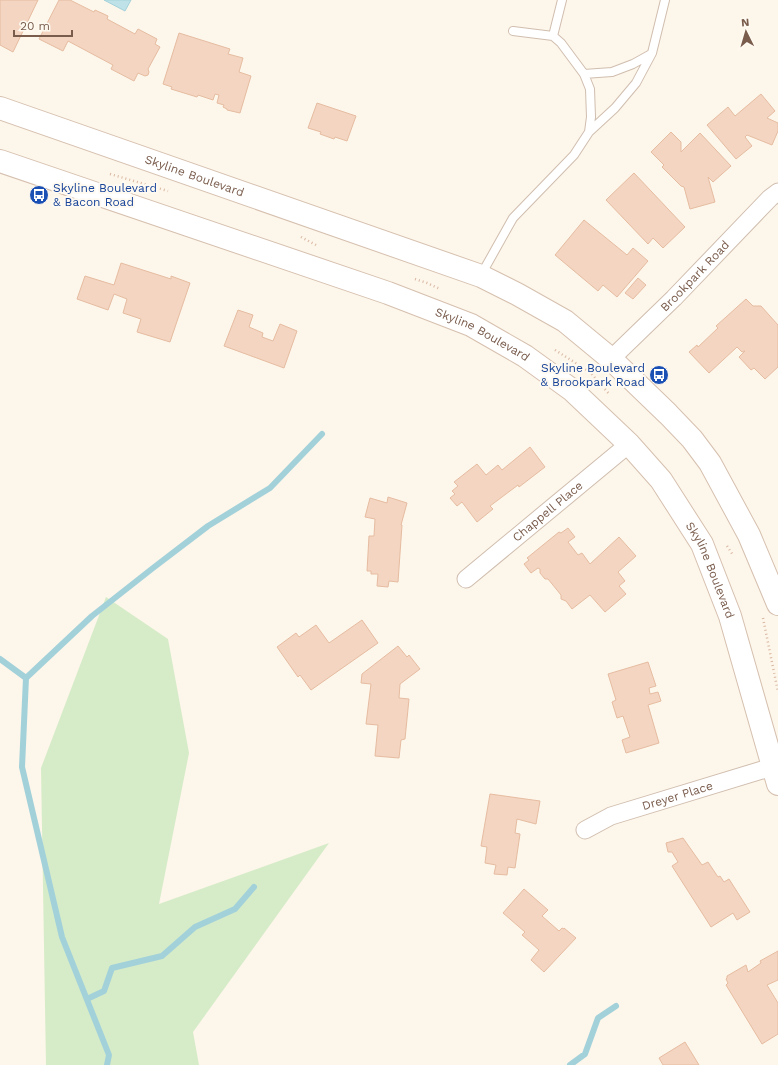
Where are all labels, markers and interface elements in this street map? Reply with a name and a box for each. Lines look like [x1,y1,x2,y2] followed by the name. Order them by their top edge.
[14,12,72,38] scale bar
[726,12,766,52] north arrow
[741,16,750,29] text: N
[20,19,50,33] text: 20 m
[143,152,246,200] street label: Skyline Boulevard
[53,181,157,209] place label: Skyline Boulevard & Bacon Road
[28,184,50,206] bus stop icon: Skyline Boulevard & Bacon Road
[658,238,732,314] street label: Brookpark Road
[433,305,532,364] street label: Skyline Boulevard
[541,361,645,389] place label: Skyline Boulevard & Brookpark Road
[648,364,670,386] bus stop icon: Skyline Boulevard & Brookpark Road
[510,478,586,545] street label: Chappell Place
[683,519,737,620] street label: Skyline Boulevard
[640,778,715,813] street label: Dreyer Place

